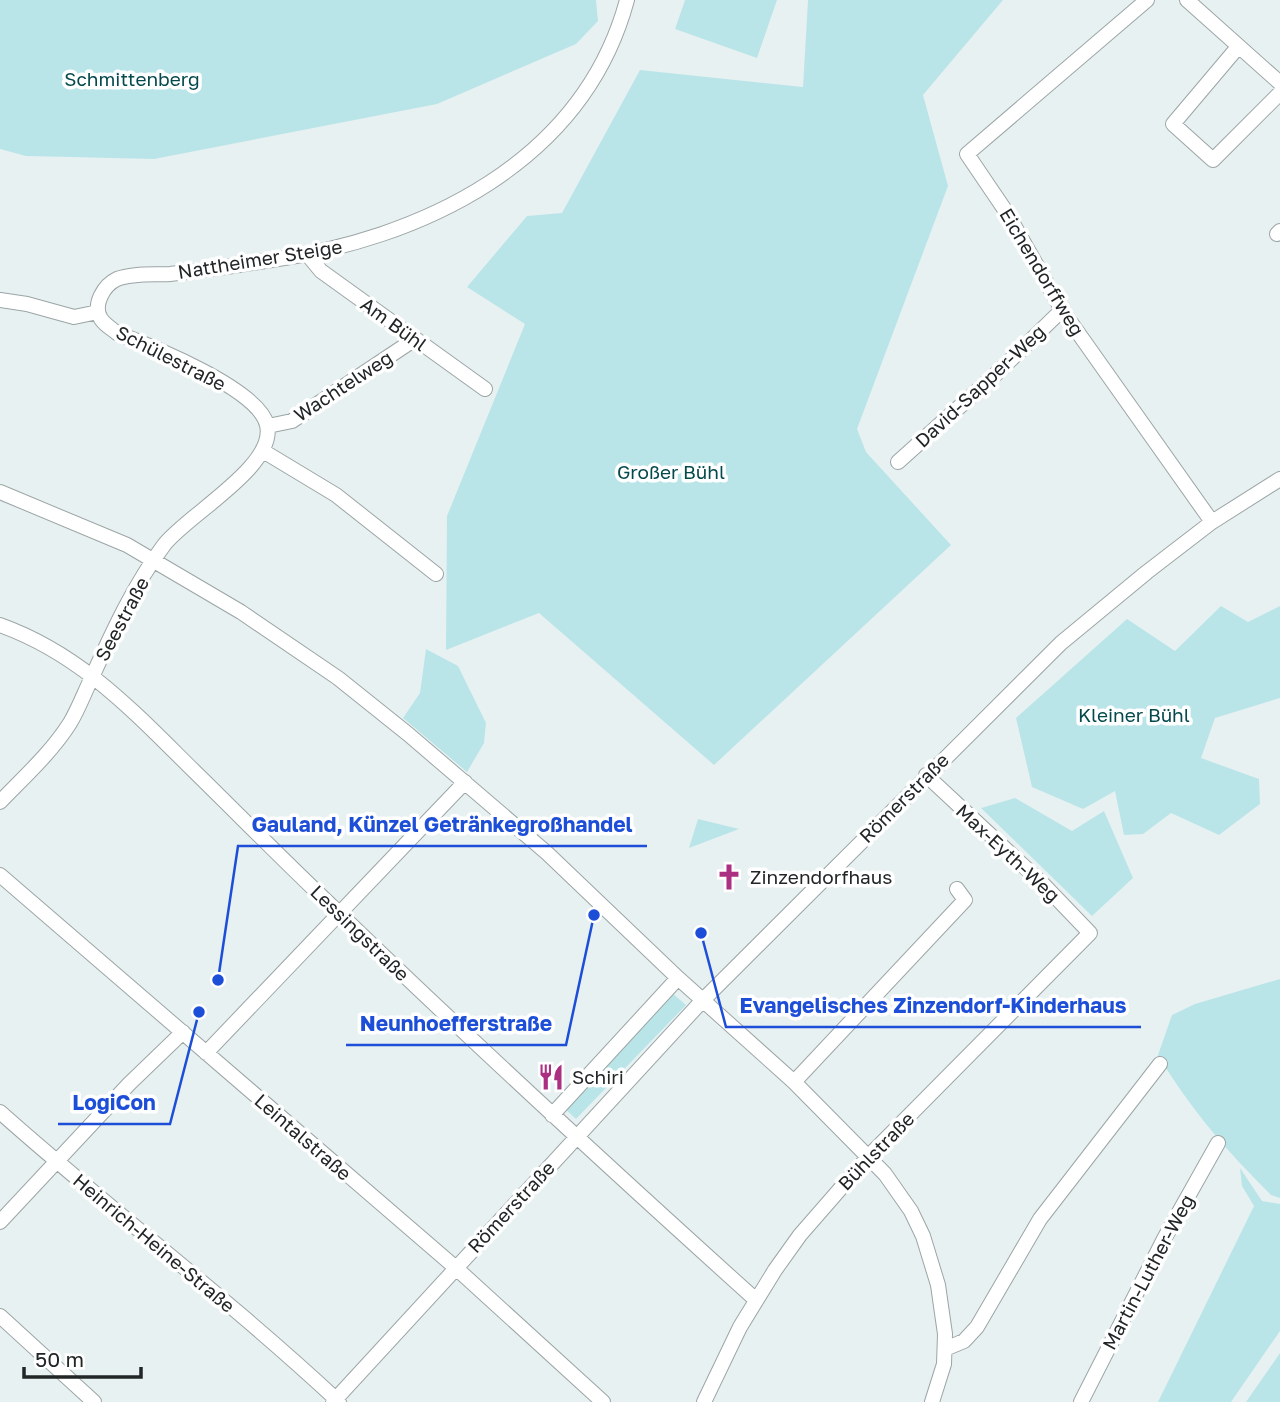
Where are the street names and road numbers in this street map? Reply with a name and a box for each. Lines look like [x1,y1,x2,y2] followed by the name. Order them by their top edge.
[995,204,1090,340] street label: Eichendorffweg
[176,234,344,283] street label: Nattheimer Steige
[357,292,432,355] street label: Am Bühl
[112,320,230,395] street label: Schülestraße
[910,320,1049,452] street label: David-Sapper-Weg
[289,345,396,426] street label: Wachtelweg
[90,573,153,665] street label: Seestraße
[854,748,953,847] street label: Römerstraße
[952,799,1065,906] street label: Max-Eyth-Weg
[306,880,414,985] street label: Lessingstraße
[250,1088,356,1185] street label: Leintalstraße
[833,1107,919,1194] street label: Bühlstraße
[462,1156,559,1257] street label: Römerstraße
[69,1168,240,1317] street label: Heinrich-Heine-Straße
[1097,1190,1198,1353] street label: Martin-Luther-Weg

